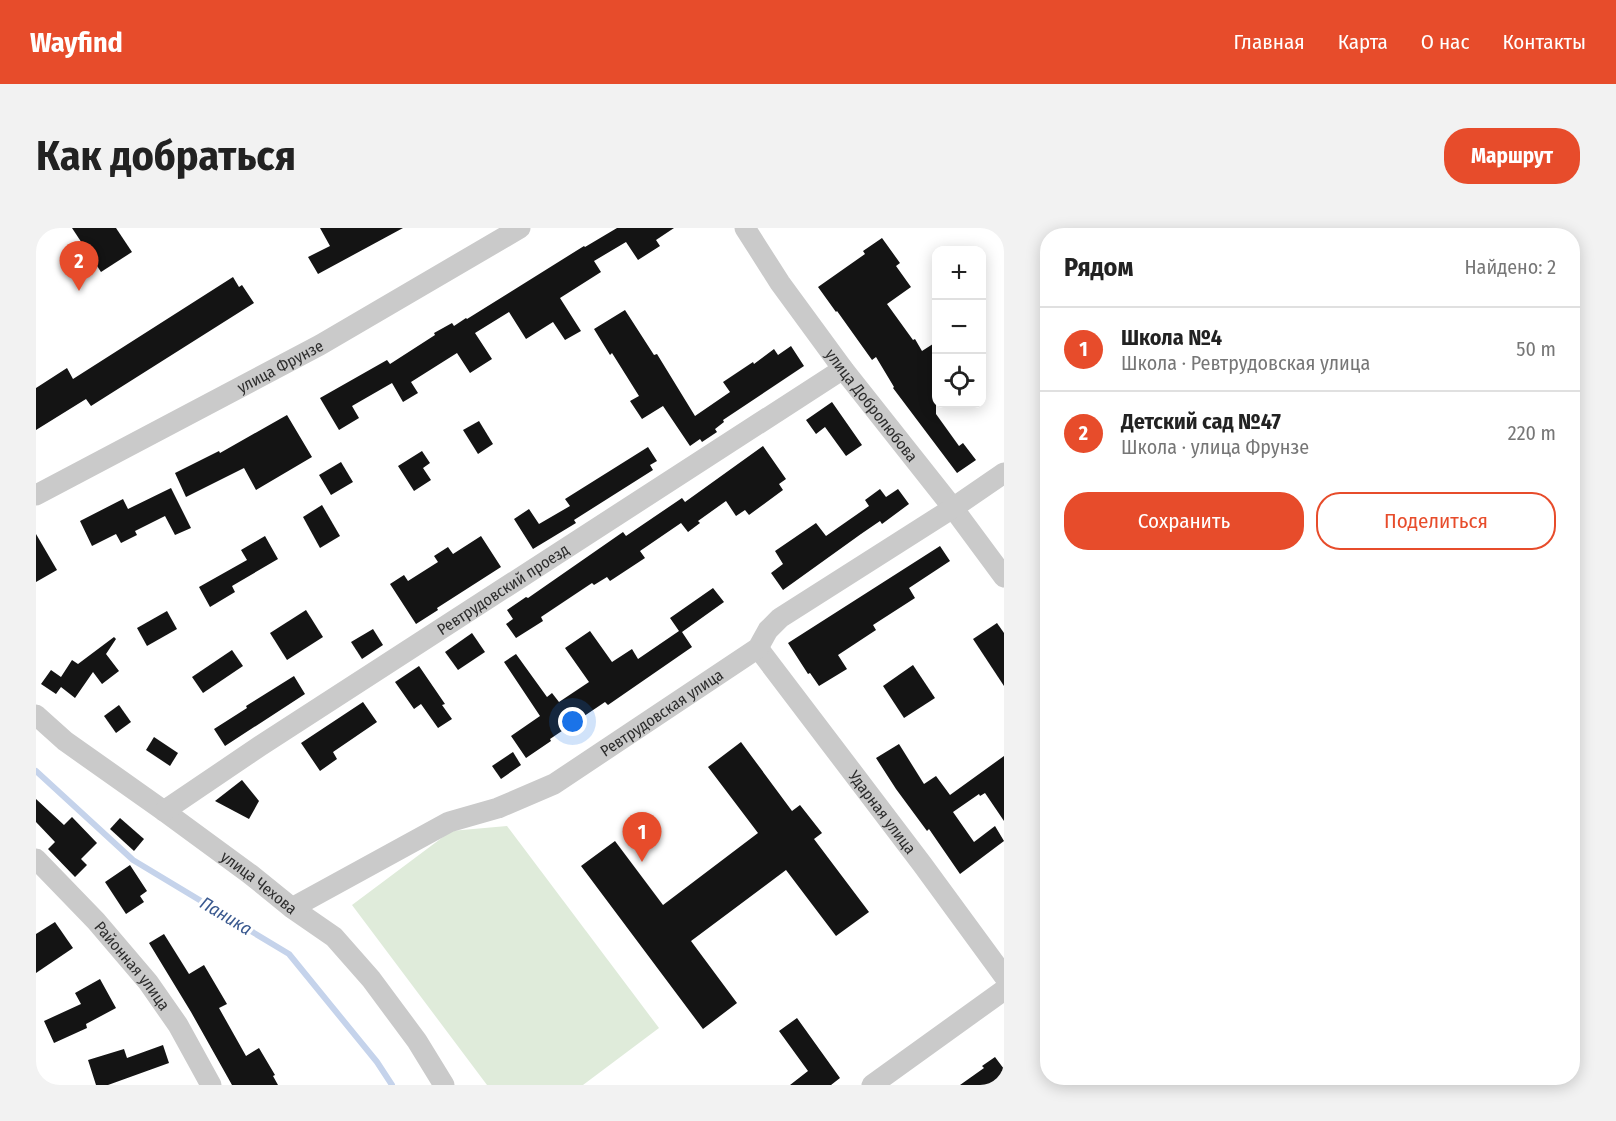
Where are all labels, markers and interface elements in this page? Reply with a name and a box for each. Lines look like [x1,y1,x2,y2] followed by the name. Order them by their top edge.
[30,26,123,59] text: Wayfind
[1234,29,1305,55] text: Главная
[1338,29,1388,55] text: Карта
[1421,29,1469,55] text: О нас
[1502,29,1586,55] text: Контакты
[1444,128,1580,184] button: Маршрут
[36,131,296,181] text: Как добраться
[60,242,99,291] pin: 2
[932,246,986,408] map controls
[932,246,986,300] button: +
[1064,252,1133,283] text: Рядом
[1464,255,1556,279] text: Найдено: 2
[932,300,986,354] button: −
[1121,324,1222,351] text: Школа №4
[234,336,327,397] street label: улица Фрунзе
[1079,337,1088,361] text: 1
[1516,337,1556,361] text: 50 m
[821,345,922,466] street label: улица Добролюбова
[1121,351,1370,375] text: Школа · Ревтрудовская улица
[932,354,986,408] button: locate
[1121,408,1281,435] text: Детский сад №47
[1079,421,1088,445] text: 2
[1508,421,1556,445] text: 220 m
[1121,435,1309,459] text: Школа · улица Фрунзе
[1064,492,1304,550] button: Сохранить
[1316,492,1556,550] button: Поделиться
[434,540,573,639] street label: Ревтрудовский проезд
[597,665,727,761] street label: Ревтрудовская улица
[558,707,587,736] your location
[844,766,920,858] street label: Ударная улица
[622,812,662,862] pin: 1
[217,847,301,918] street label: улица Чехова
[196,892,256,940] water label: Паника
[90,918,174,1014] street label: Районная улица

